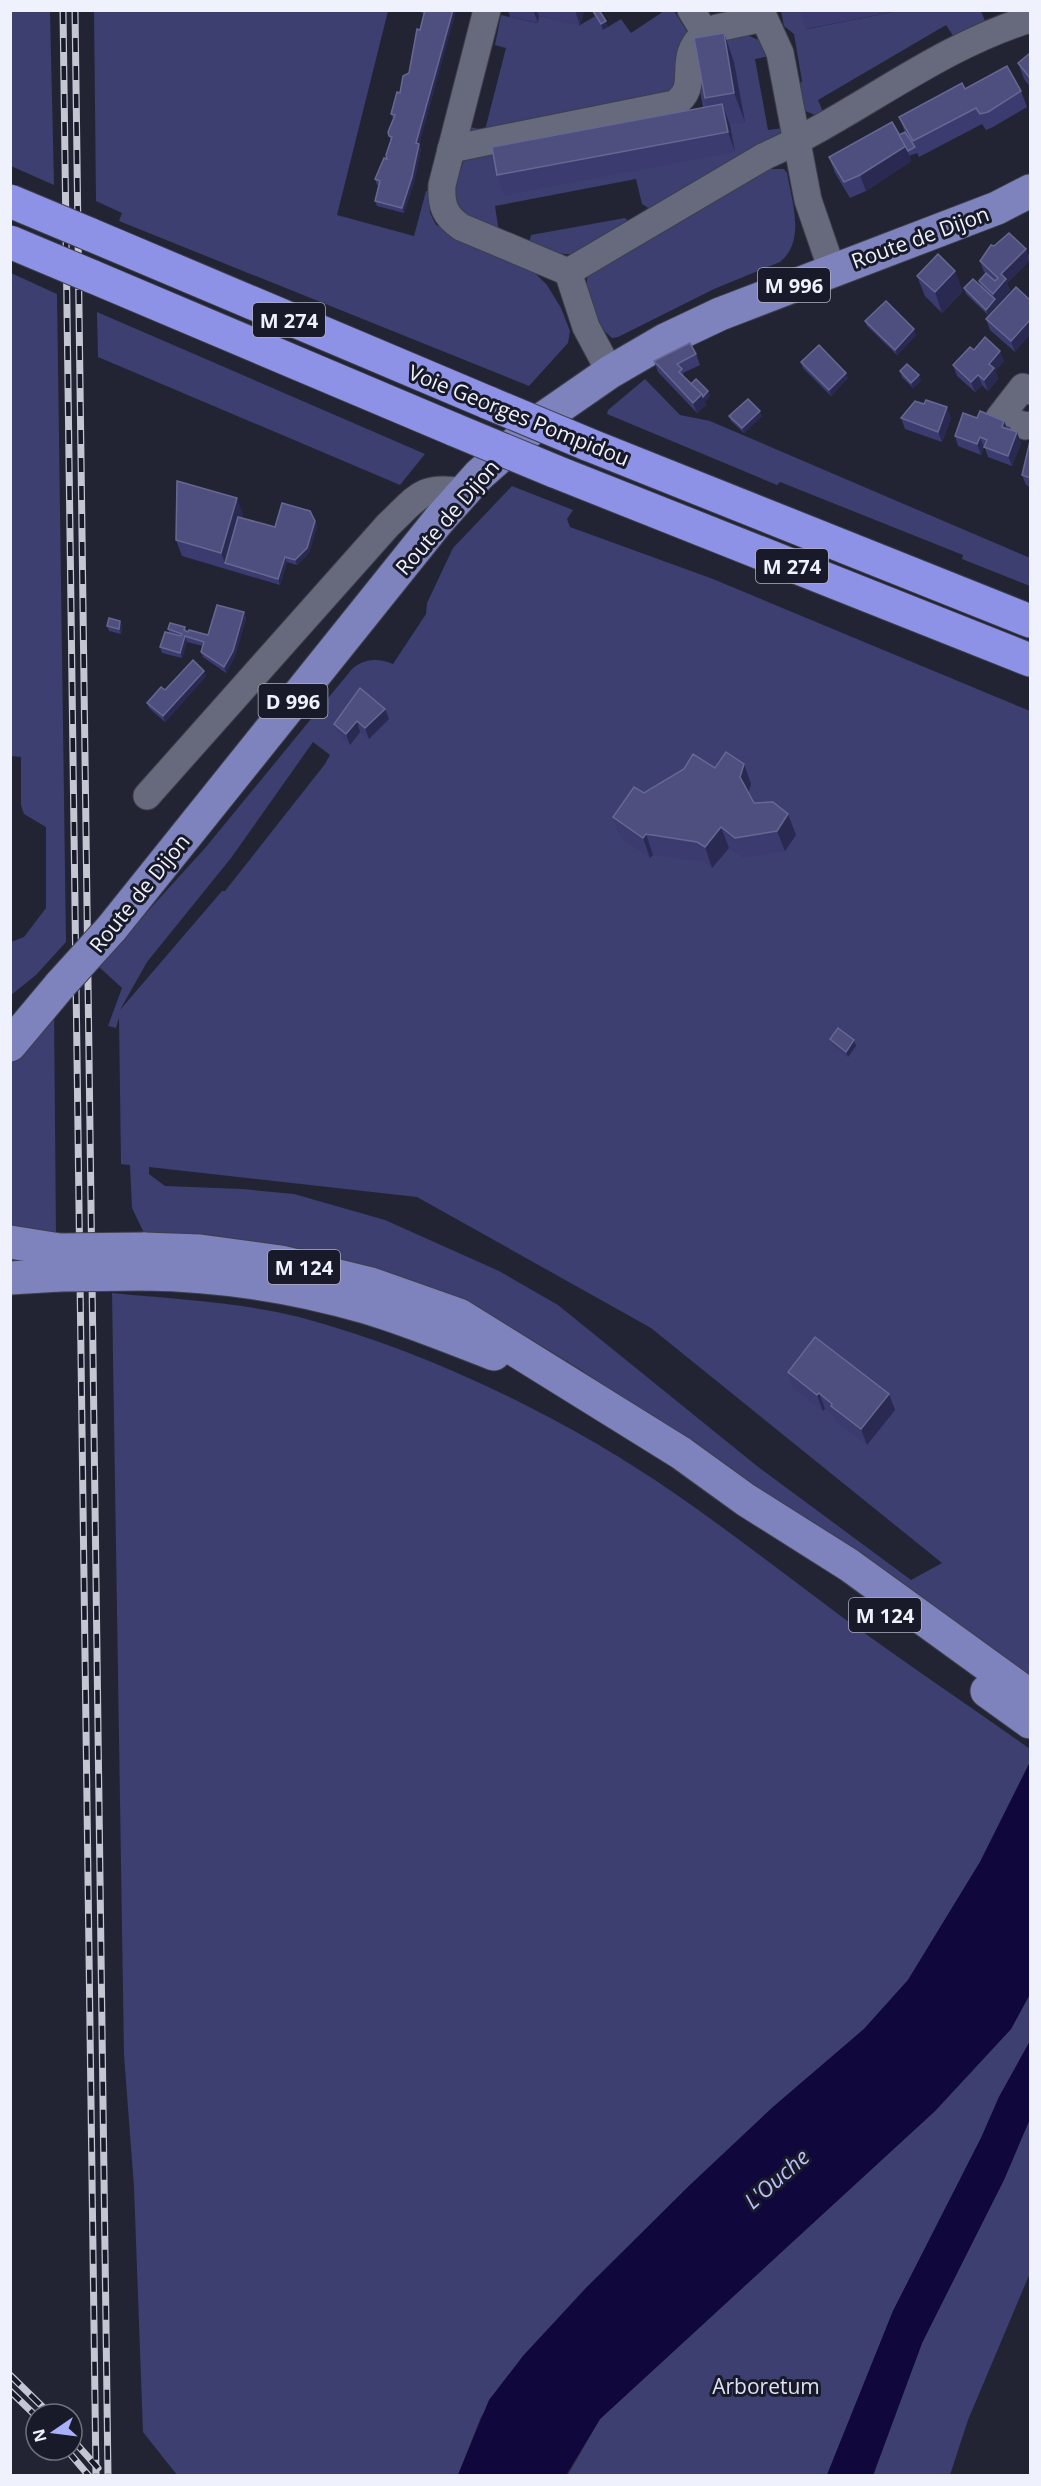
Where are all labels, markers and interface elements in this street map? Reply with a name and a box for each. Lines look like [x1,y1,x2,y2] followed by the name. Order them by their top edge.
[847,199,993,275] street label: Route de Dijon
[758,268,830,302] road number: M 996
[253,303,325,337] road number: M 274
[404,358,634,472] street label: Voie Georges Pompidou
[389,453,505,581] street label: Route de Dijon
[756,549,828,583] road number: M 274
[258,684,328,718] road number: D 996
[83,828,195,958] street label: Route de Dijon
[268,1250,340,1284] road number: M 124
[849,1598,921,1632] road number: M 124
[737,2141,815,2215] water label: L'Ouche
[712,2372,820,2400] park label: Arboretum
[24,2402,84,2462] north arrow
[27,2427,52,2445] text: N

